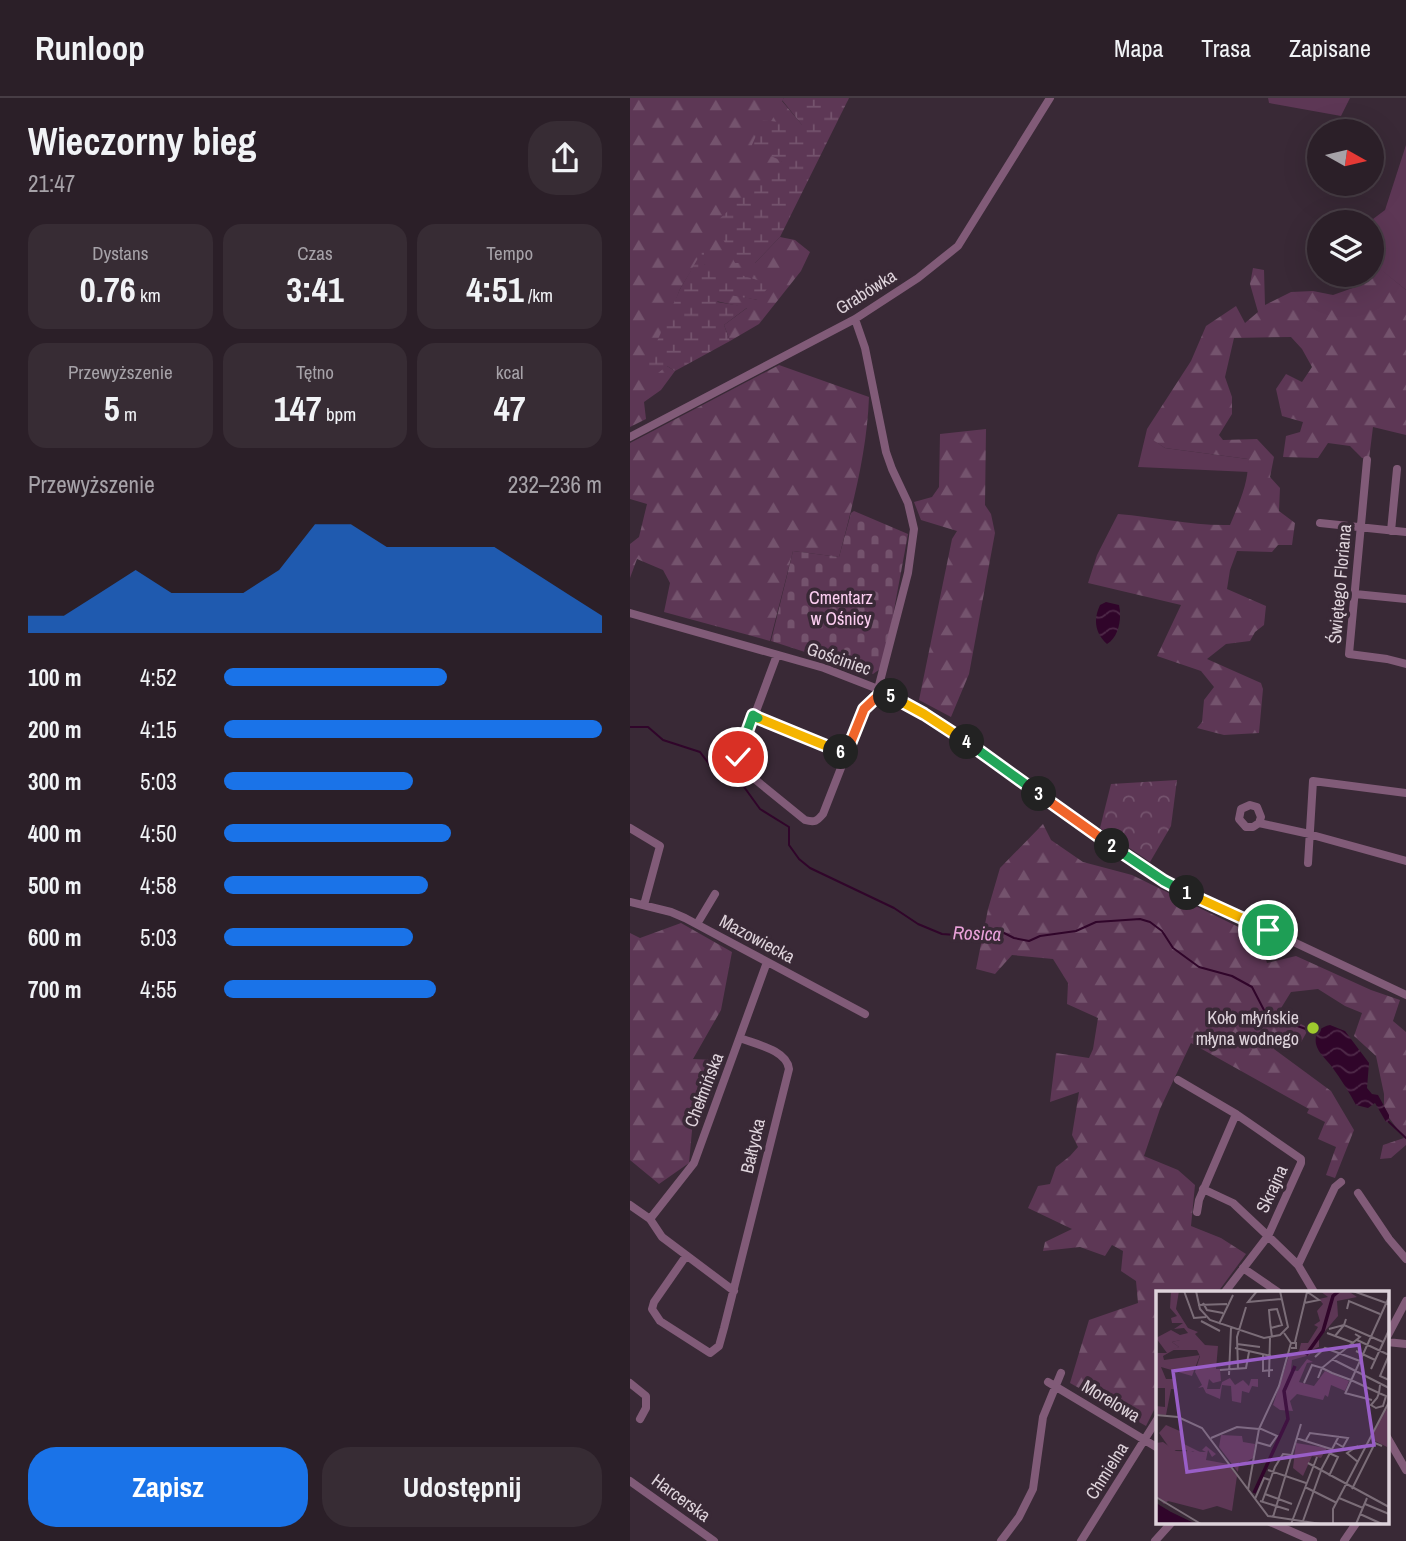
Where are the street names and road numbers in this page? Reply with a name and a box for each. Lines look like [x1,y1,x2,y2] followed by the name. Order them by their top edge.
[831,263,901,320] street label: Grabówka
[1322,523,1357,645] street label: Świętego Floriana
[804,636,875,681] street label: Gościniec
[715,908,799,969] street label: Mazowiecka
[678,1049,729,1131] street label: Chełmińska
[734,1116,771,1176] street label: Bałtycka
[1250,1161,1293,1217] street label: Skrajna
[1077,1373,1145,1428] street label: Morelowa
[1079,1437,1134,1504] street label: Chmielna
[647,1468,716,1527] street label: Harcerska

